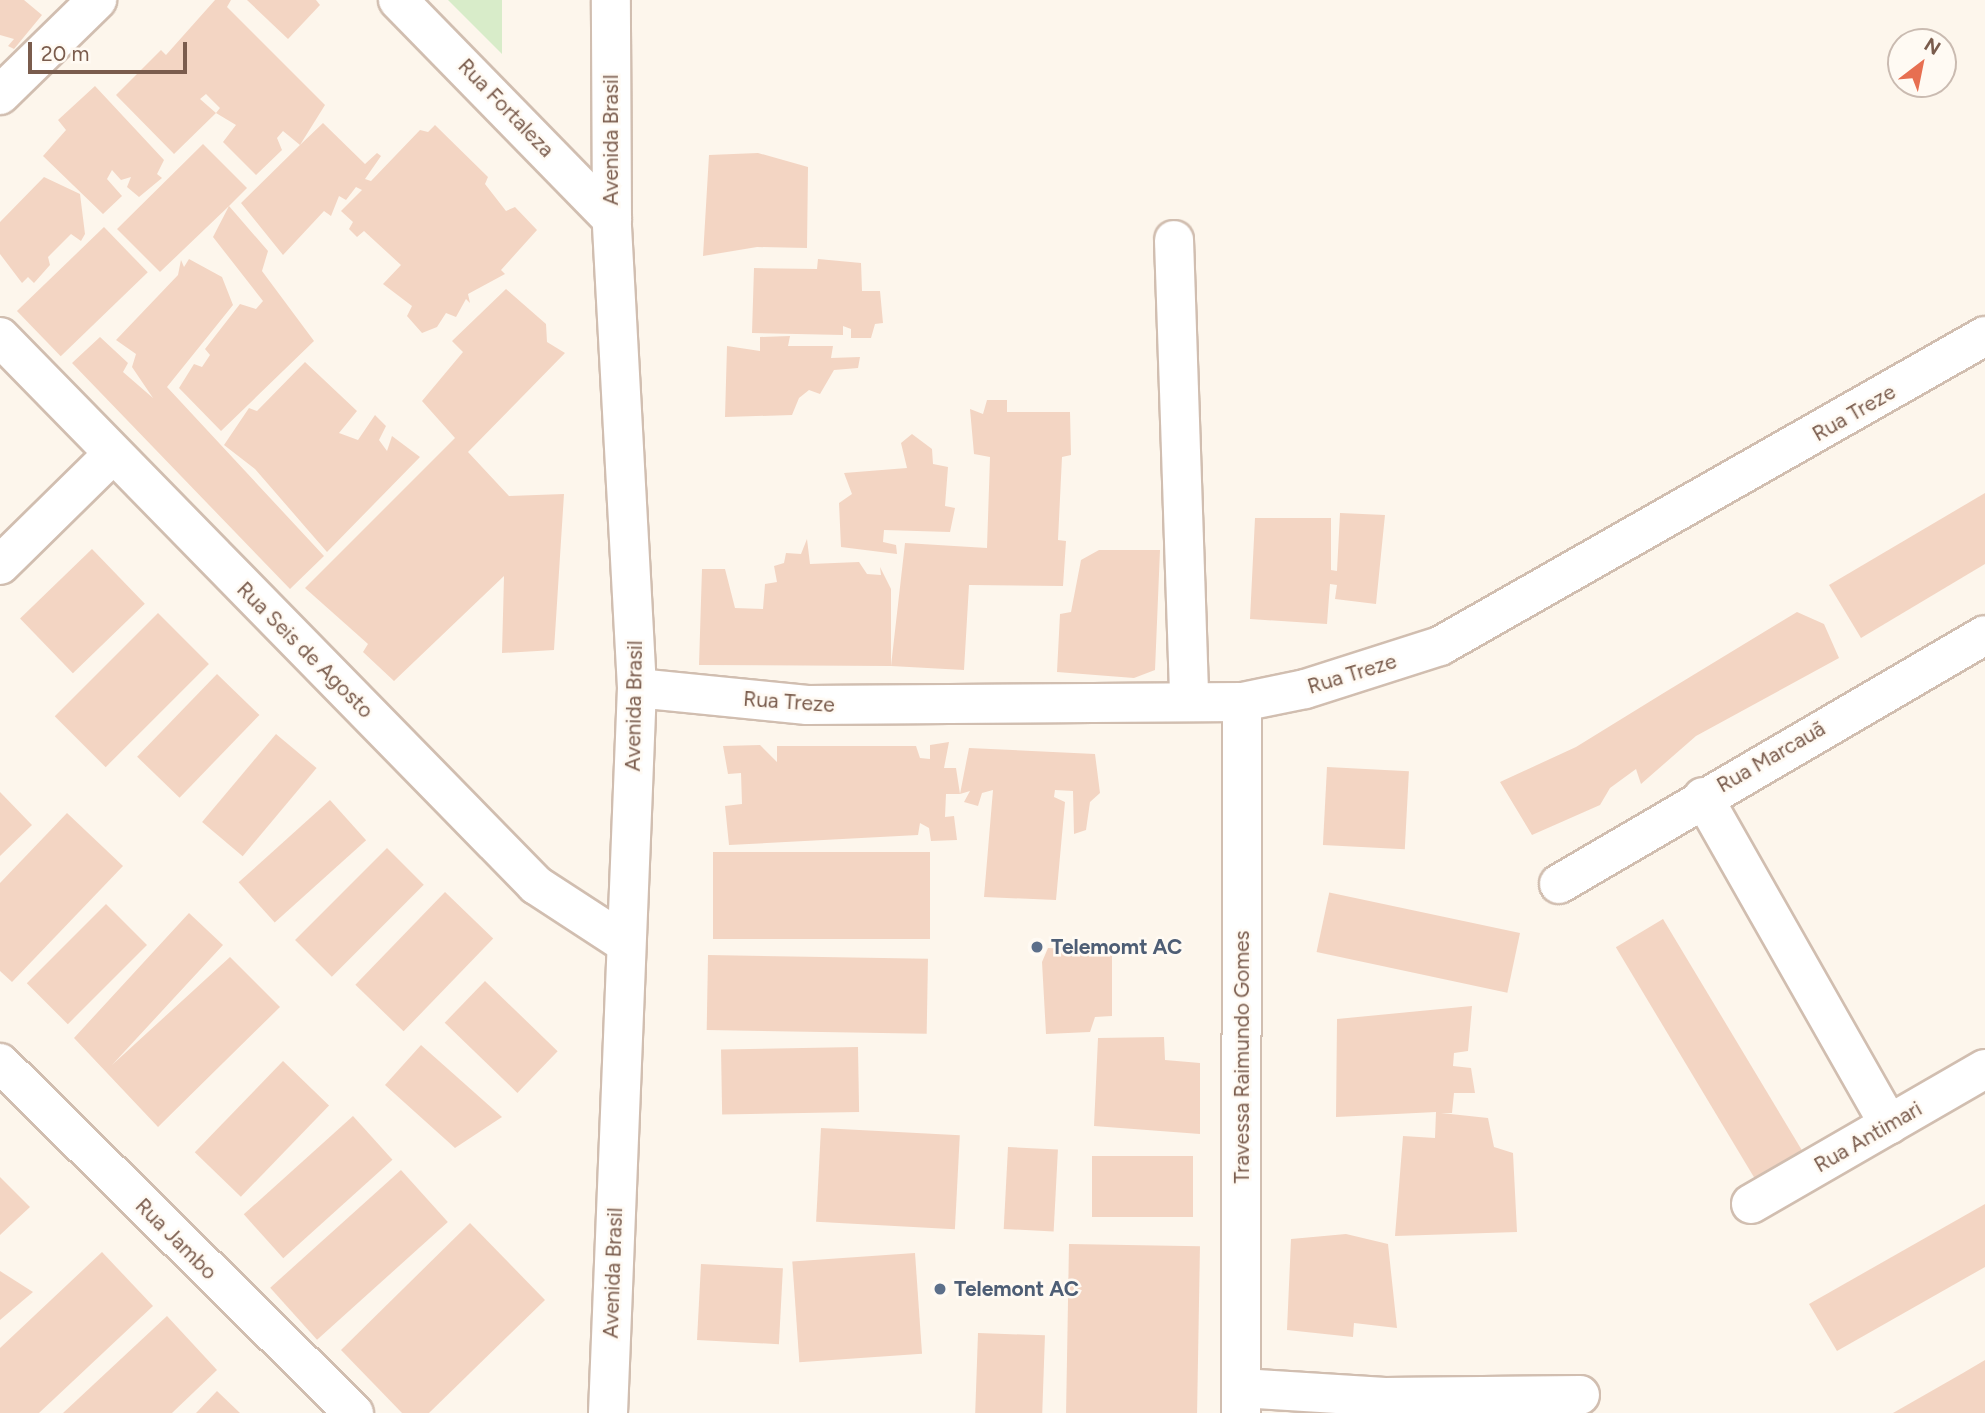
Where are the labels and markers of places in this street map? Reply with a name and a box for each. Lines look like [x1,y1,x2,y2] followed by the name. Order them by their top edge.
[1051,934,1182,960] place label: Telemomt AC
[1029,939,1045,955] marker: Telemomt AC
[954,1276,1079,1302] place label: Telemont AC
[932,1281,948,1297] marker: Telemont AC

